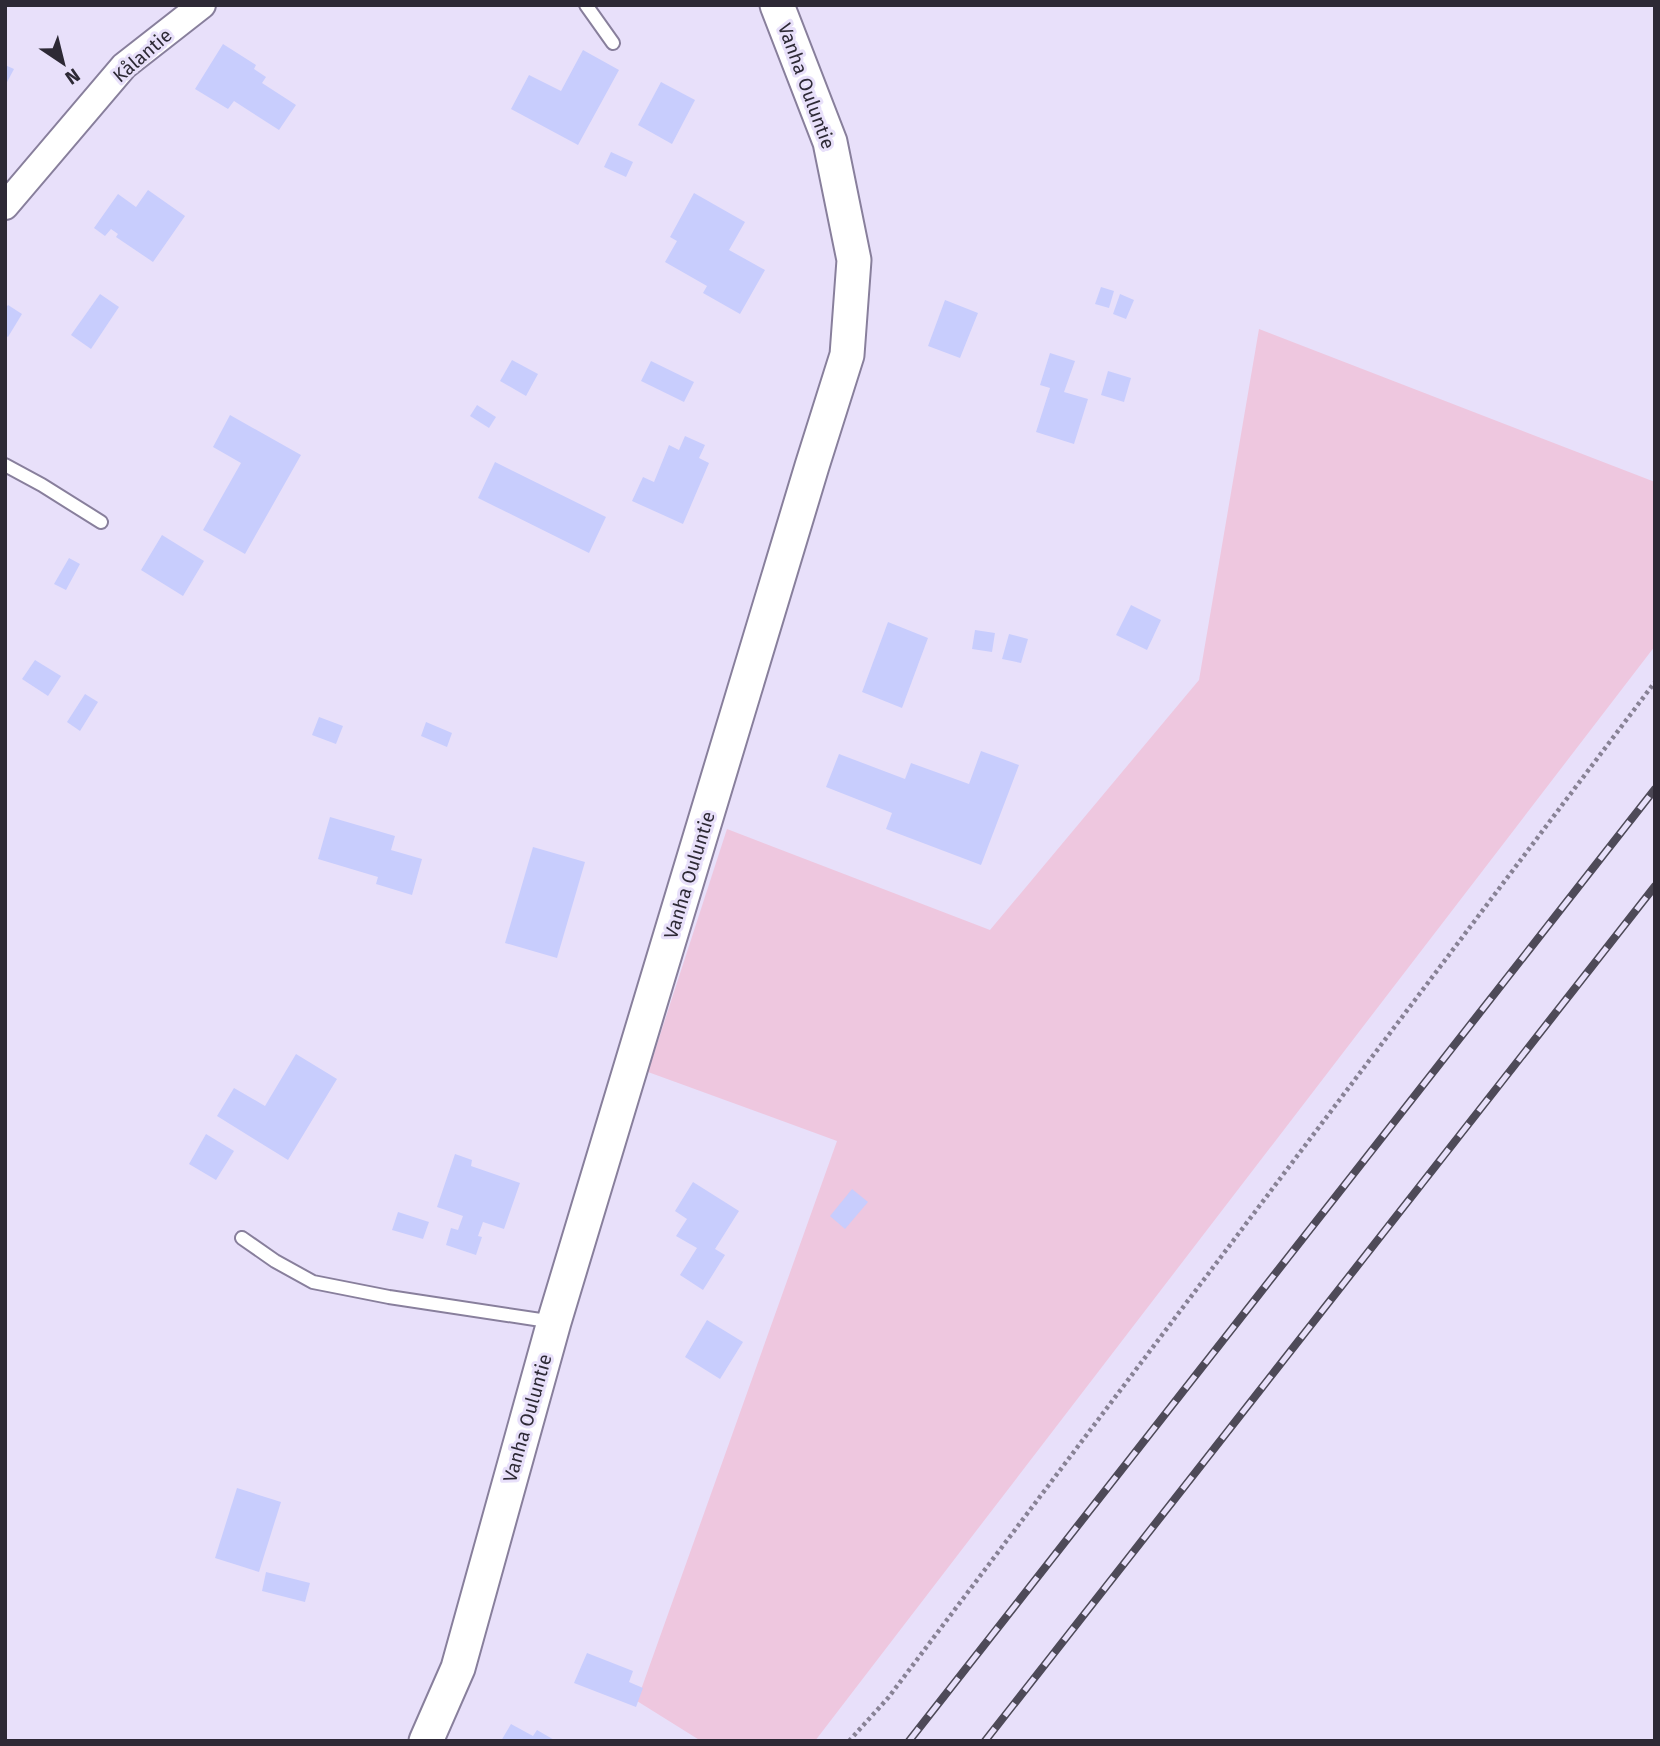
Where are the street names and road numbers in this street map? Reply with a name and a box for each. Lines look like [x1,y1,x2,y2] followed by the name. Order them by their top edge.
[773,20,840,152] street label: Vanha Ouluntie
[108,24,177,87] street label: Kålantie
[659,809,720,942] street label: Vanha Ouluntie
[498,1351,557,1485] street label: Vanha Ouluntie

